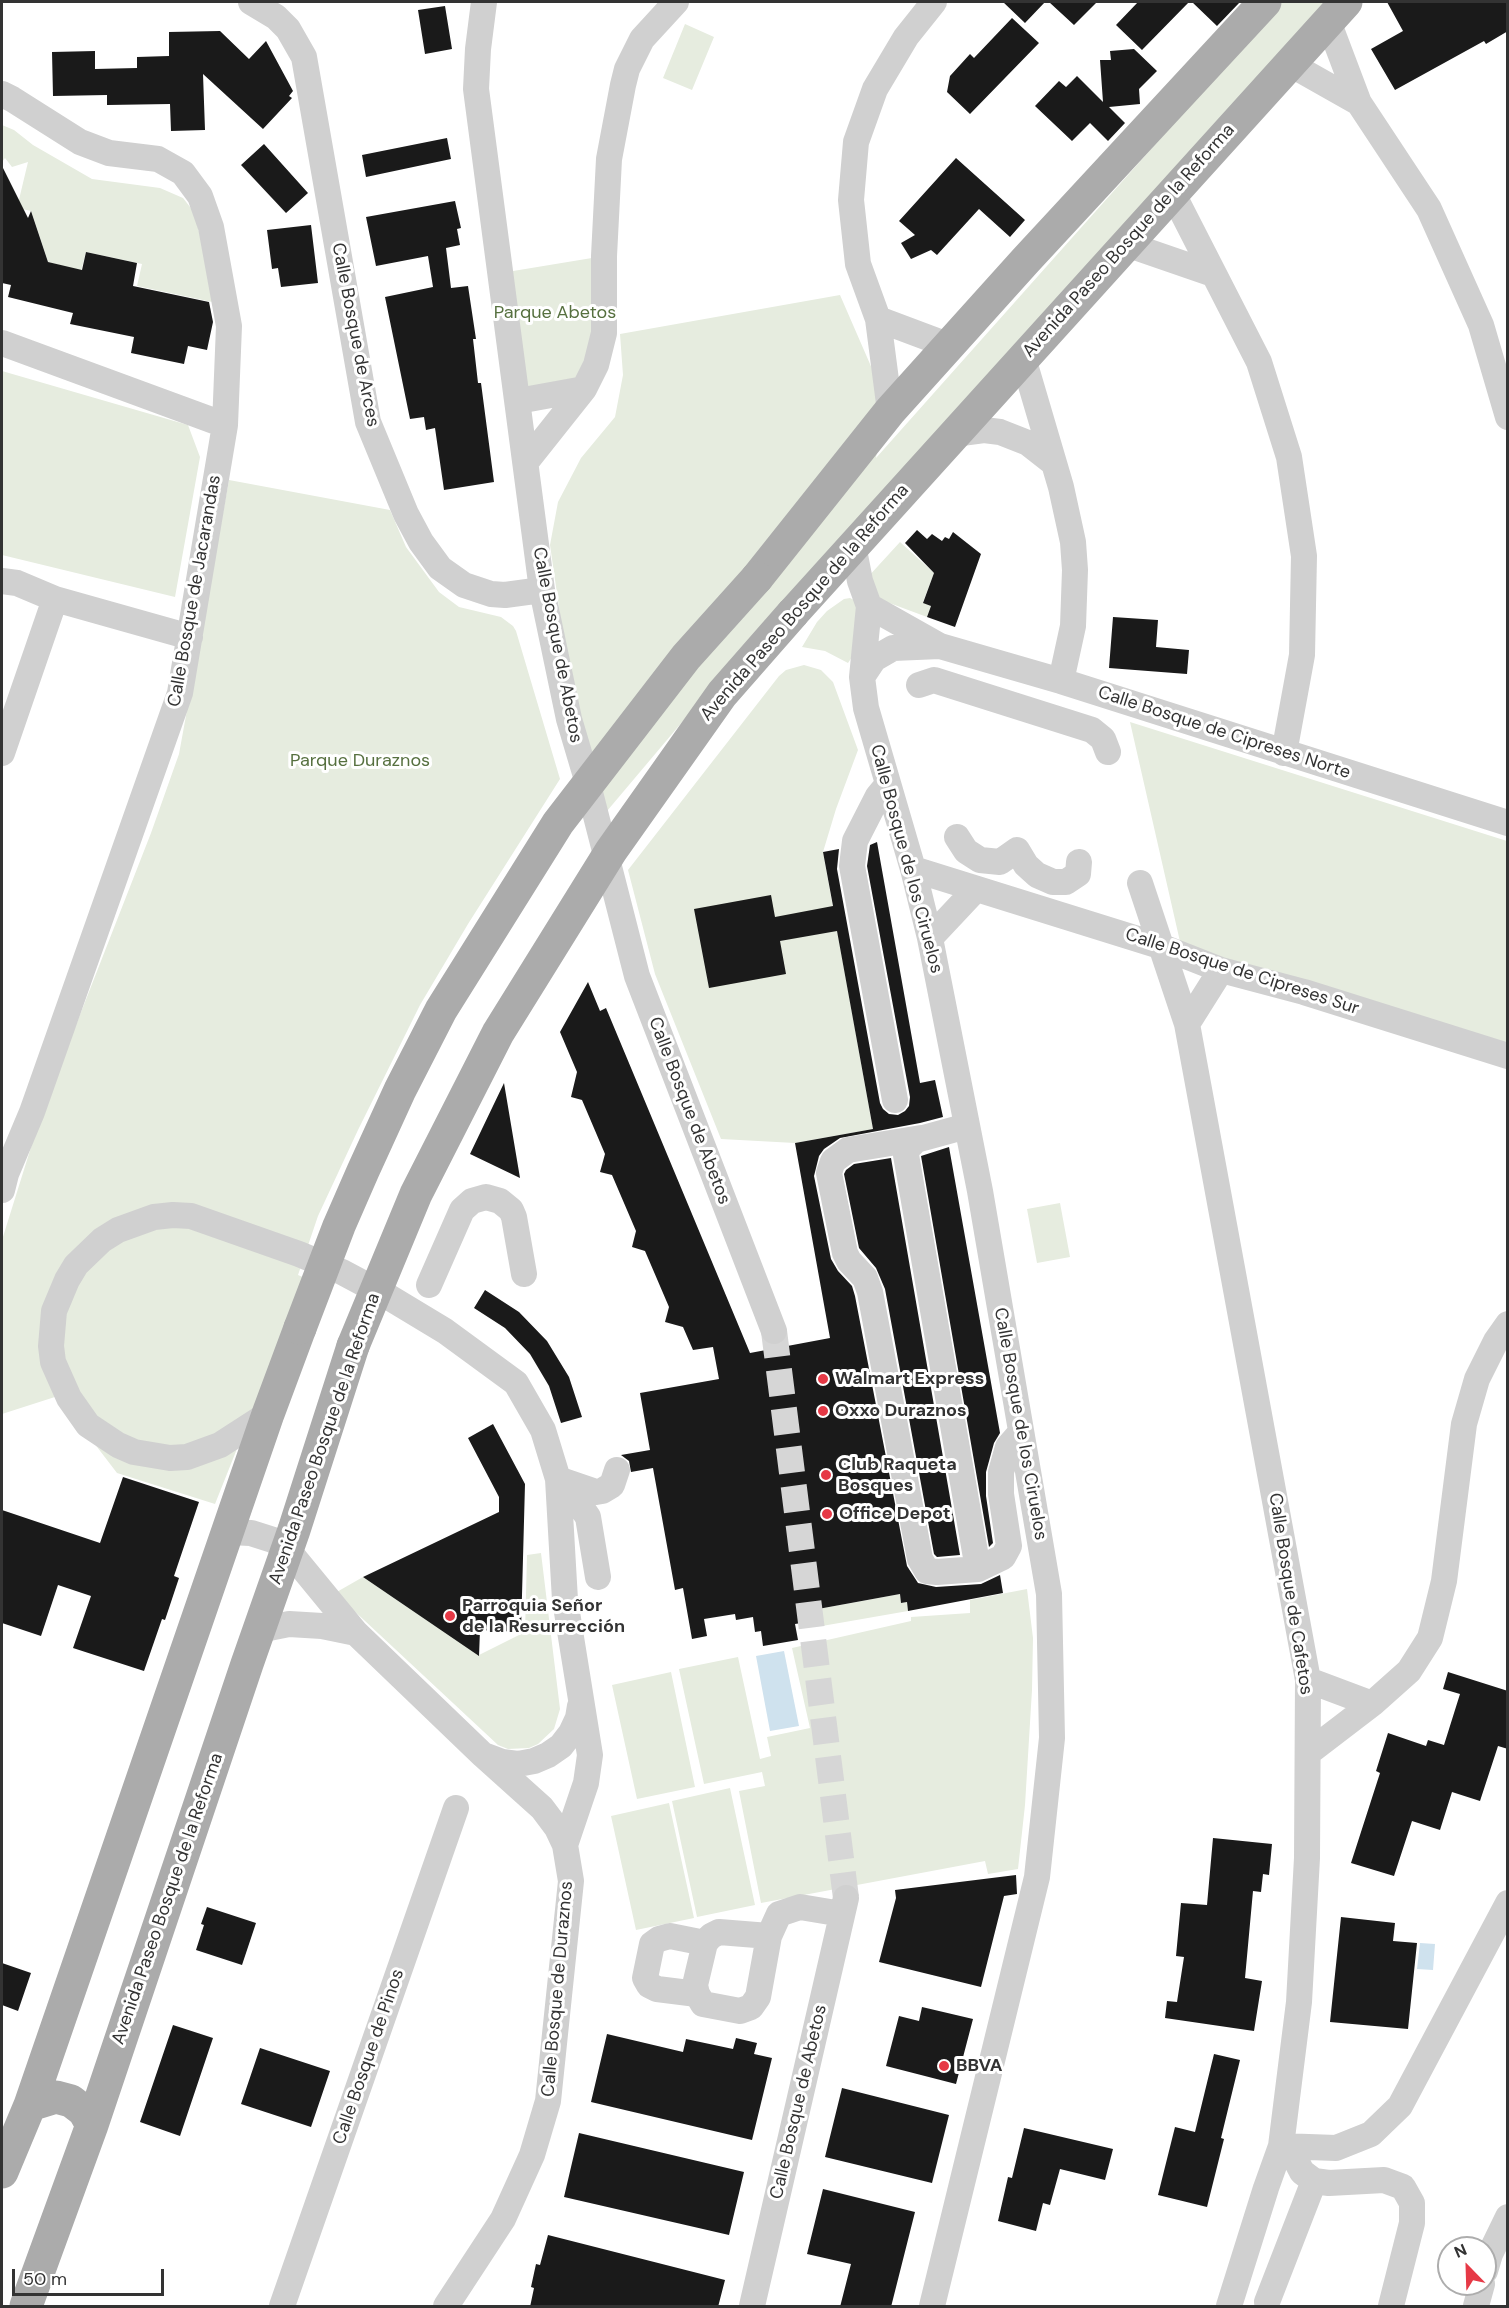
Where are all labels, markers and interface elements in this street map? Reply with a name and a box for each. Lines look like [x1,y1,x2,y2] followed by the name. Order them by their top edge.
[1018,120,1240,362] street label: Avenida Paseo Bosque de la Reforma
[327,241,383,429] street label: Calle Bosque de Arces
[494,302,616,324] park label: Parque Abetos
[164,473,226,709] street label: Calle Bosque de Jacarandas
[696,480,914,726] street label: Avenida Paseo Bosque de la Reforma
[527,545,587,745] street label: Calle Bosque de Abetos
[1095,682,1353,784] street label: Calle Bosque de Cipreses Norte
[865,742,947,976] street label: Calle Bosque de los Ciruelos
[290,750,430,772] park label: Parque Duraznos
[1122,924,1362,1020] street label: Calle Bosque de Cipreses Sur
[643,1014,735,1208] street label: Calle Bosque de Abetos
[265,1290,385,1588] street label: Avenida Paseo Bosque de la Reforma
[989,1306,1051,1542] street label: Calle Bosque de los Ciruelos
[835,1368,984,1390] place label: Walmart Express
[816,1372,830,1386] marker: Walmart Express
[835,1400,967,1422] place label: Oxxo Duraznos
[816,1404,830,1418] marker: Oxxo Duraznos
[838,1454,957,1496] place label: Club Raqueta Bosques
[819,1468,833,1482] marker: Club Raqueta Bosques
[1263,1492,1317,1696] street label: Calle Bosque de Cafetos
[839,1503,951,1525] place label: Office Depot
[820,1507,834,1521] marker: Office Depot
[462,1595,625,1638] place label: Parroquia Señor de la Resurrección
[443,1609,457,1623] marker: Parroquia Señor de la Resurrección
[108,1750,228,2048] street label: Avenida Paseo Bosque de la Reforma
[538,1880,578,2098] street label: Calle Bosque de Duraznos
[329,1966,409,2148] street label: Calle Bosque de Pinos
[766,2003,832,2201] street label: Calle Bosque de Abetos
[956,2055,1002,2077] place label: BBVA
[937,2059,951,2073] marker: BBVA
[1437,2236,1497,2296] north arrow
[1451,2239,1470,2263] text: N
[15,2257,166,2295] scale bar
[23,2267,67,2291] text: 50 m

